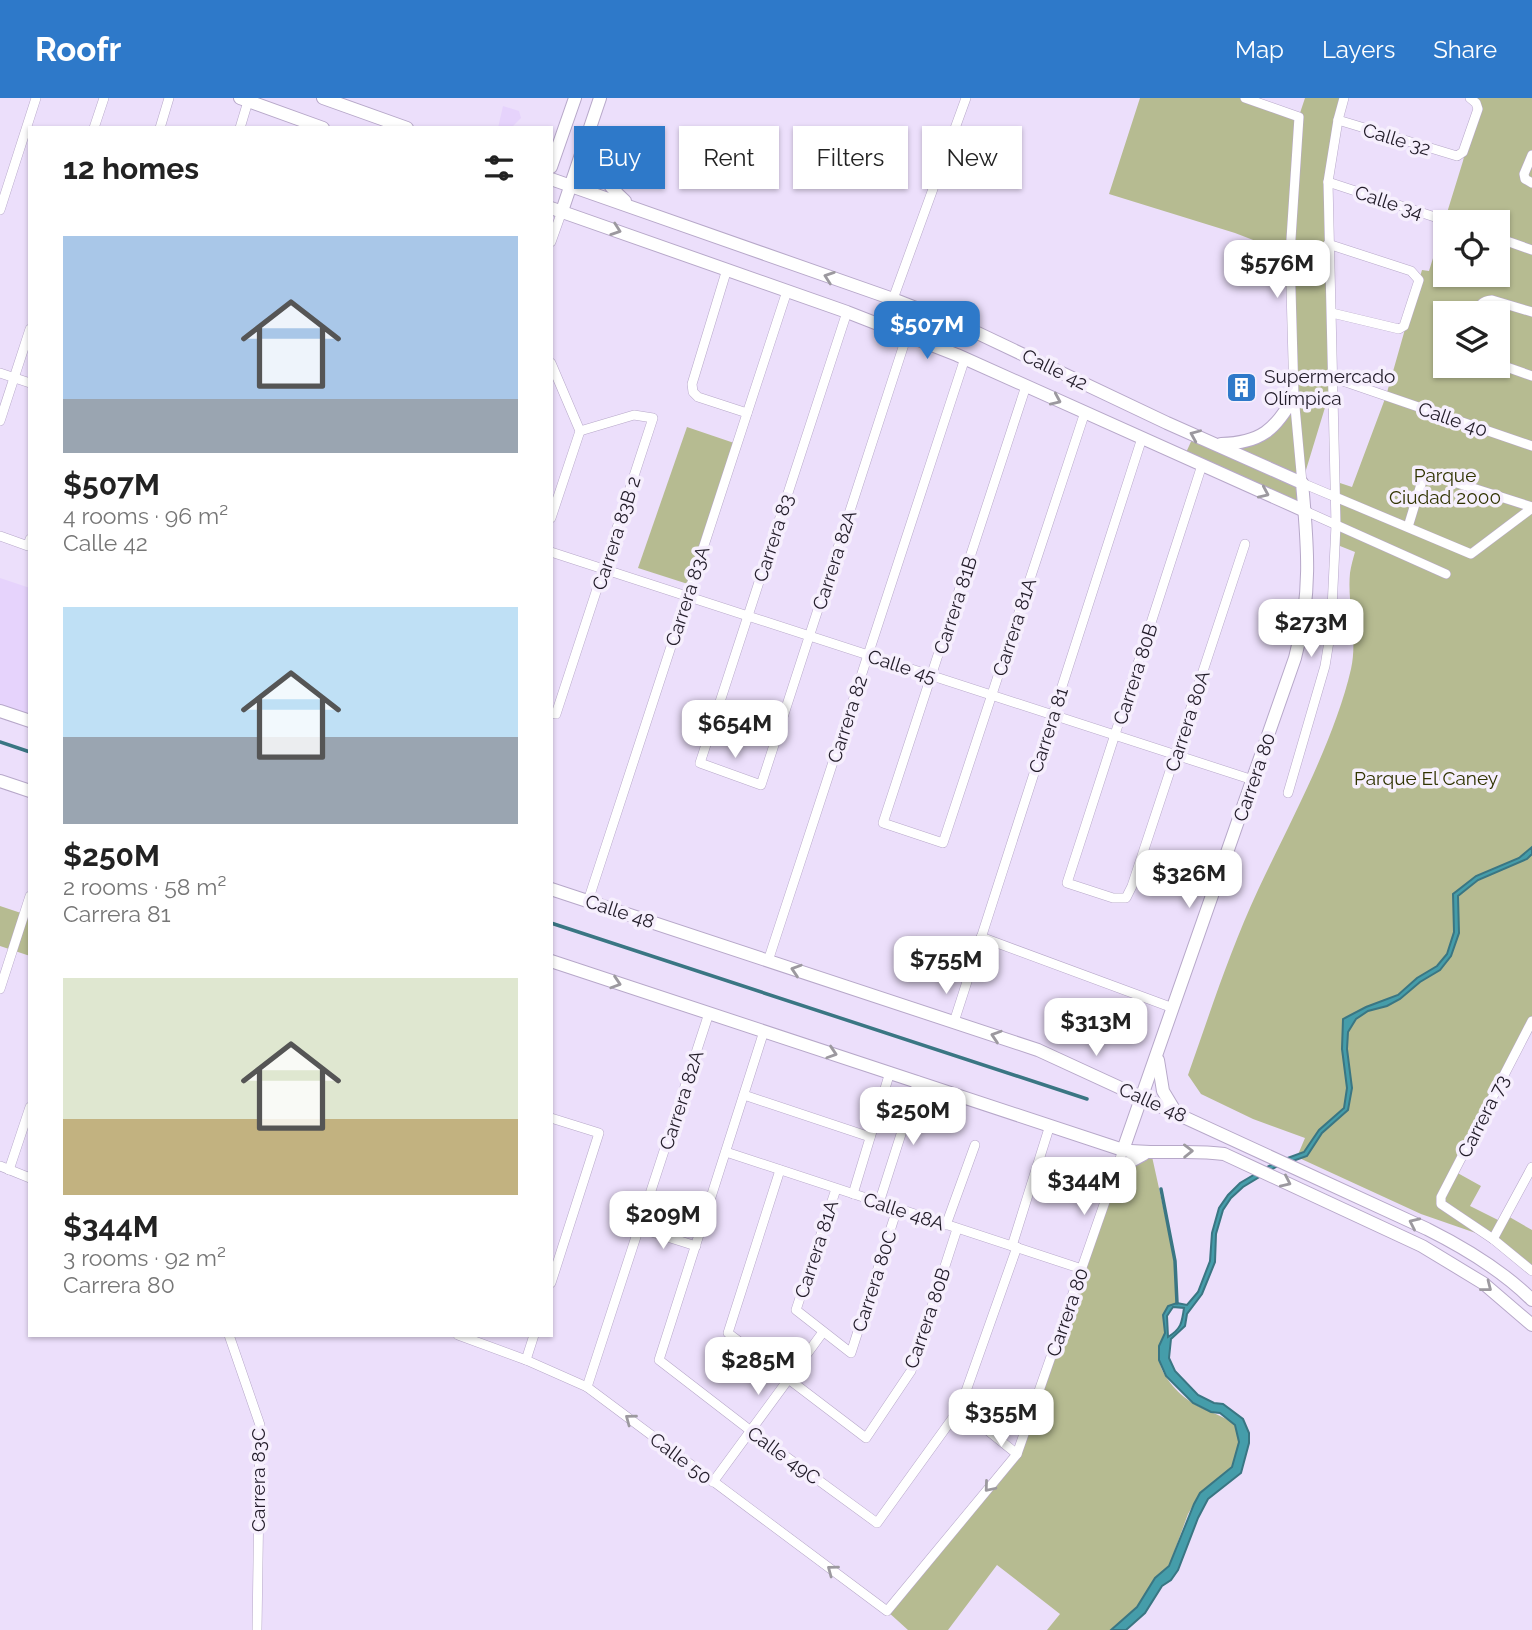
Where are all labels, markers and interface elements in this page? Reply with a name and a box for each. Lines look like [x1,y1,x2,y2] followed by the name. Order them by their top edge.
[35,30,121,69] text: Roofr
[1235,35,1284,64] text: Map
[1322,35,1395,64] text: Layers
[1433,35,1497,64] text: Share
[1360,118,1434,160] street label: Calle 32
[574,126,665,189] chip: Buy
[679,126,779,189] chip: Rent
[793,126,908,189] chip: Filters
[922,126,1022,189] chip: New
[480,149,518,187] icon: filters
[63,151,199,186] text: 12 homes
[1352,181,1426,223] street label: Calle 34
[1433,210,1510,378] map controls
[1433,210,1510,287] button: locate
[609,222,621,236] one-way arrow
[1228,240,1326,300] pin: $576M
[1240,249,1314,276] text: $576M
[824,271,836,285] one-way arrow
[228,281,354,407] icon: home
[1433,301,1510,378] button: layers
[878,302,976,361] pin: $507M
[890,310,964,337] text: $507M
[1019,344,1091,394] street label: Calle 42
[1264,365,1395,409] place label: Supermercado Olímpica
[1224,370,1258,404] building icon: Supermercado Olímpica
[1049,392,1062,406] one-way arrow
[1416,397,1490,441] street label: Calle 40
[1190,429,1202,443] one-way arrow
[1389,464,1501,508] park label: Parque Ciudad 2000
[63,467,160,502] text: $507M
[587,473,645,593] street label: Carrera 83B 2
[1257,485,1269,499] one-way arrow
[749,491,797,585] street label: Carrera 83
[63,502,228,529] text: 4 rooms · 96 m²
[808,507,860,613] street label: Carrera 82A
[63,529,148,556] text: Calle 42
[661,543,714,649] street label: Carrera 83A
[929,553,981,657] street label: Carrera 81B
[988,575,1040,679] street label: Carrera 81A
[1262,600,1360,659] pin: $273M
[1274,608,1348,635] text: $273M
[1108,621,1162,727] street label: Carrera 80B
[865,645,939,687] street label: Calle 45
[228,652,354,778] icon: home
[1160,668,1214,774] street label: Carrera 80A
[823,673,871,765] street label: Carrera 82
[1024,684,1072,776] street label: Carrera 81
[686,700,784,760] pin: $654M
[698,709,772,736] text: $654M
[1229,730,1279,824] street label: Carrera 80
[1354,767,1498,789] park label: Parque El Caney
[63,838,160,873] text: $250M
[1140,850,1238,910] pin: $326M
[1152,859,1226,886] text: $326M
[63,873,226,900] text: 2 rooms · 58 m²
[583,890,657,932] street label: Calle 48
[63,900,171,927] text: Carrera 81
[897,936,995,996] pin: $755M
[910,945,982,972] text: $755M
[790,964,802,978] one-way arrow
[610,974,622,989] one-way arrow
[1047,998,1145,1058] pin: $313M
[1060,1007,1132,1034] text: $313M
[228,1023,354,1149] icon: home
[990,1030,1003,1044] one-way arrow
[826,1045,838,1060] one-way arrow
[655,1047,707,1153] street label: Carrera 82A
[1453,1071,1513,1161] street label: Carrera 73
[1116,1077,1190,1127] street label: Calle 48
[864,1088,962,1147] pin: $250M
[876,1096,950,1123] text: $250M
[1183,1143,1194,1158] one-way arrow
[1035,1158,1133,1217] pin: $344M
[1047,1166,1121,1193] text: $344M
[1279,1174,1291,1188] one-way arrow
[861,1188,947,1234] street label: Calle 48A
[614,1192,712,1251] pin: $209M
[790,1197,842,1301] street label: Carrera 81A
[625,1200,701,1227] text: $209M
[63,1209,159,1244] text: $344M
[1409,1217,1421,1231] one-way arrow
[847,1228,901,1334] street label: Carrera 80C
[63,1244,226,1271] text: 3 rooms · 92 m²
[900,1265,954,1371] street label: Carrera 80B
[1042,1265,1092,1359] street label: Carrera 80
[63,1271,175,1298] text: Carrera 80
[1480,1279,1492,1292] one-way arrow
[709,1338,807,1397] pin: $285M
[721,1346,795,1373] text: $285M
[952,1390,1050,1449] pin: $355M
[965,1398,1037,1425] text: $355M
[625,1415,638,1428] one-way arrow
[743,1421,825,1489] street label: Calle 49C
[247,1428,269,1532] street label: Carrera 83C
[646,1428,716,1488] street label: Calle 50
[985,1479,997,1492] one-way arrow
[827,1566,840,1578] one-way arrow

